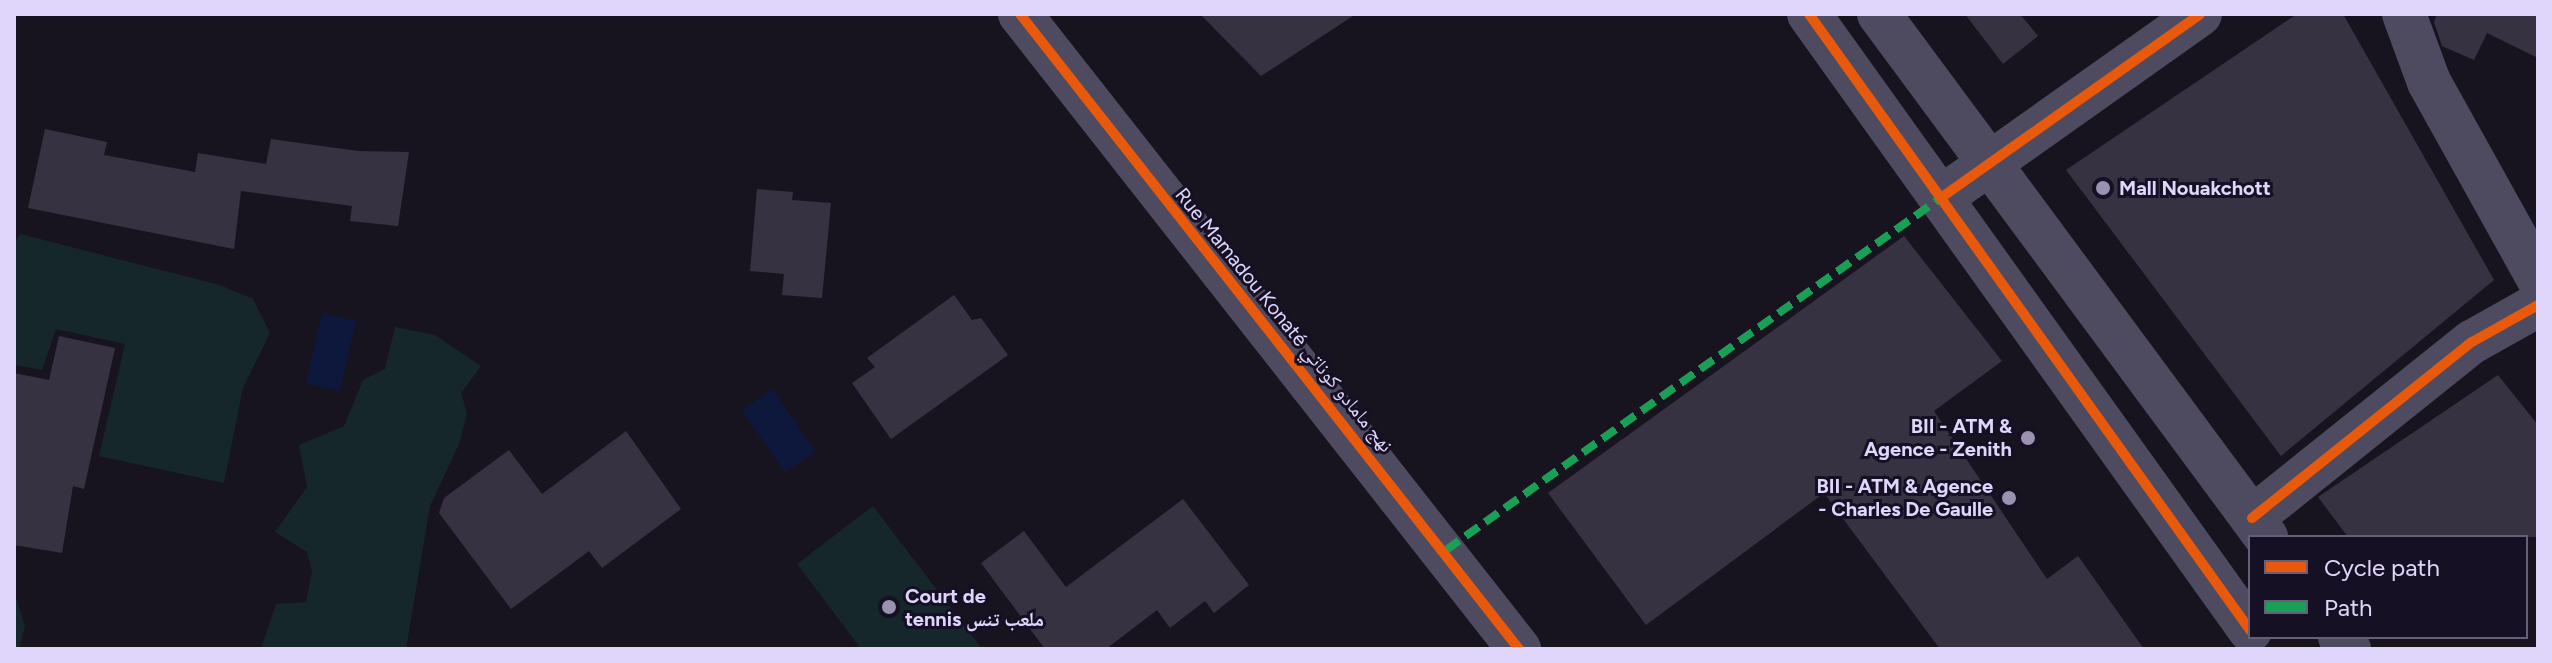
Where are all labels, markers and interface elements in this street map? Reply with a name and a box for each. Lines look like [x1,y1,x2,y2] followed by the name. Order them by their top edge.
[2119,176,2271,200] place label: Mall Nouakchott
[2094,179,2112,197] marker: Mall Nouakchott
[1170,183,1398,457] street label: Rue Mamadou Konaté نهج مامادو كوناتي
[1864,414,2012,461] place label: BII - ATM & Agence - Zenith
[2019,429,2037,447] marker: BII - ATM & Agence - Zenith
[1816,474,1993,521] place label: BII - ATM & Agence - Charles De Gaulle
[2000,489,2018,507] marker: BII - ATM & Agence - Charles De Gaulle
[2248,535,2528,639] legend
[2324,553,2440,582] text: Cycle path
[905,584,1044,631] place label: Court de tennis ملعب تنس
[2324,593,2372,622] text: Path
[880,598,898,616] marker: Court de tennis ملعب تنس

